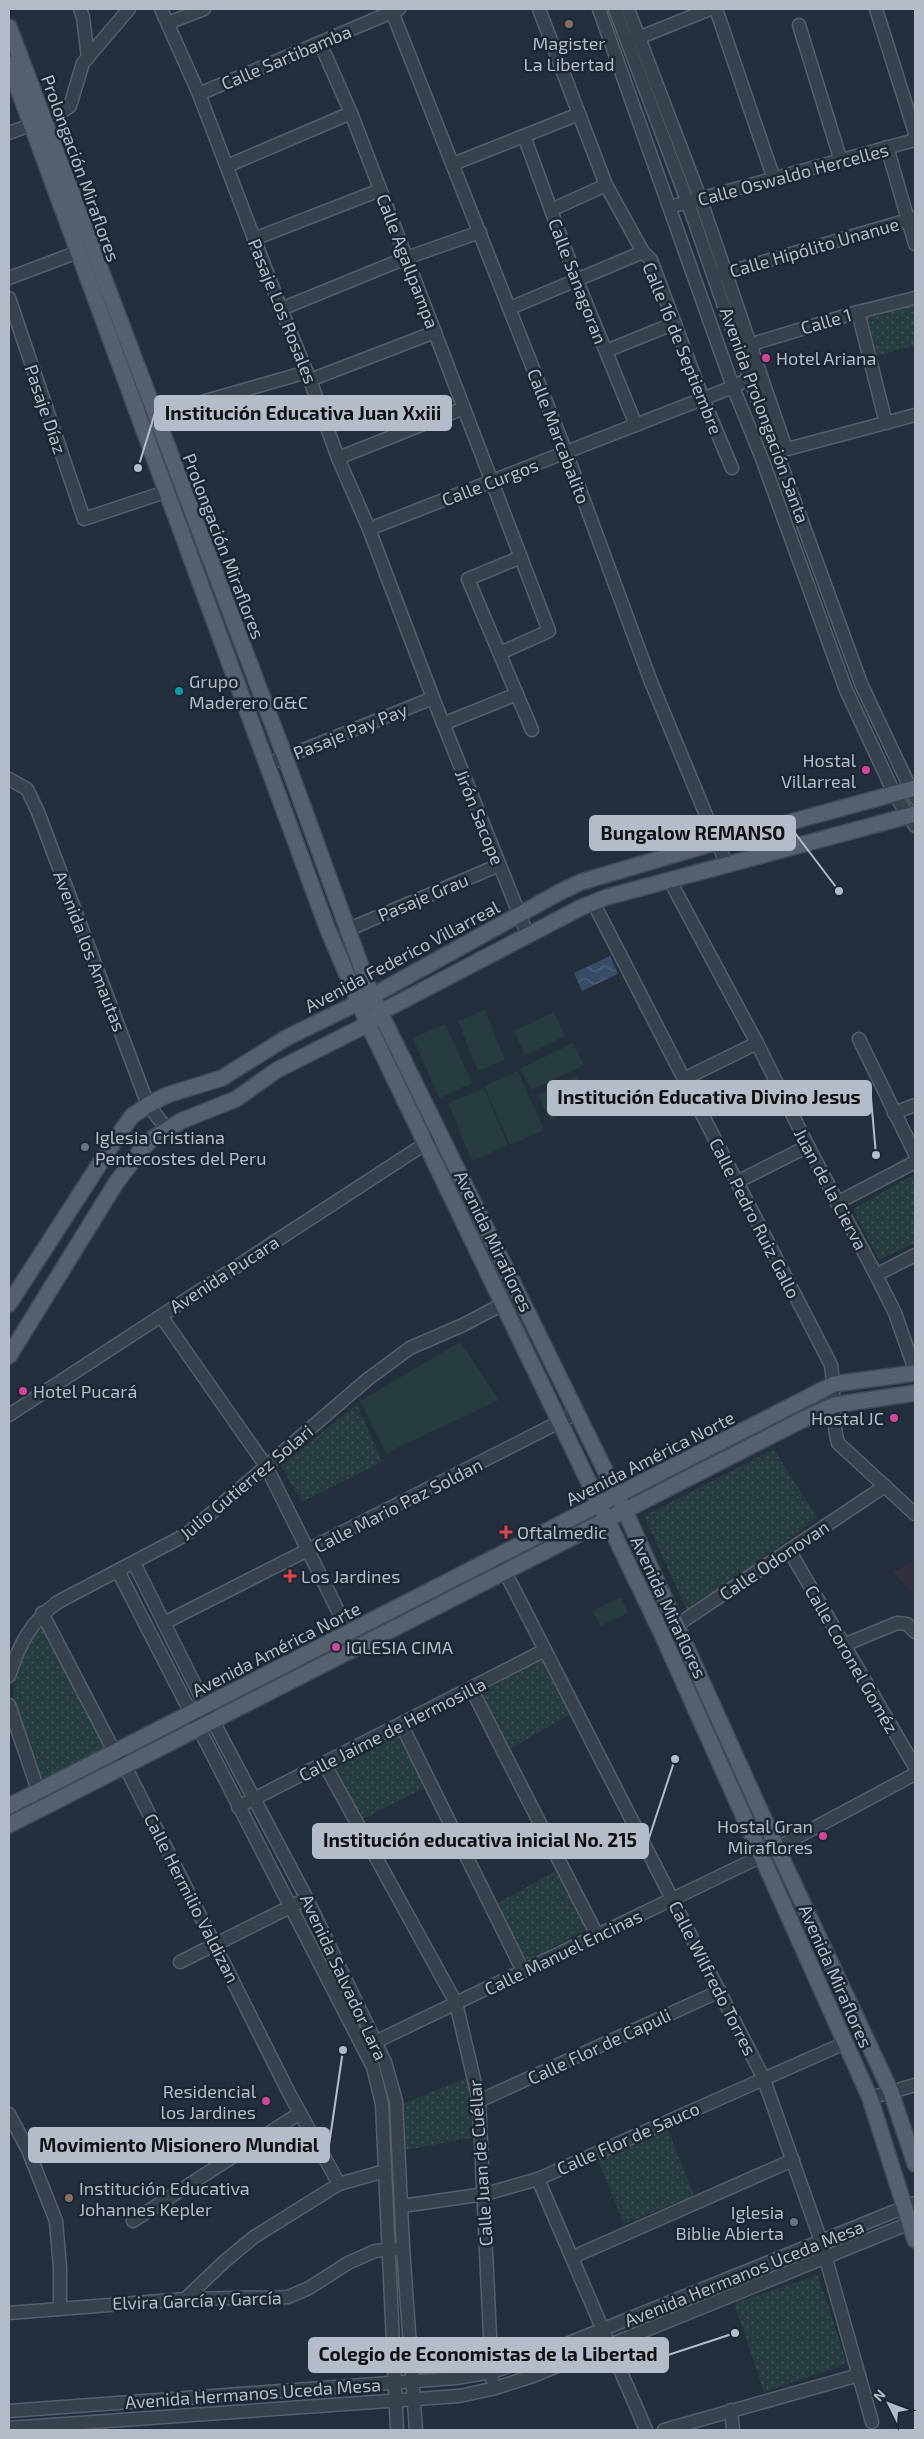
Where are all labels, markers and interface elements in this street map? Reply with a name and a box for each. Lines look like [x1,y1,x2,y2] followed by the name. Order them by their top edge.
[563,18,575,30] marker: Magister La Libertad
[218,20,354,94] street label: Calle Sartibamba
[523,32,615,75] place label: Magister La Libertad
[37,72,125,264] street label: Prolongación Miraflores
[695,138,891,210] street label: Calle Oswaldo Hercelles
[372,191,444,331] street label: Calle Agallpampa
[727,212,901,282] street label: Calle Hipólito Unanue
[544,215,612,347] street label: Calle Sanagoran
[244,235,322,387] street label: Pasaje Los Rosales
[638,259,728,437] street label: Calle 16 de Septiembre
[798,303,854,339] street label: Calle 1
[716,304,814,526] street label: Avenida Prolongación Santa
[776,347,876,369] place label: Hotel Ariana
[760,352,772,364] marker: Hotel Ariana
[20,361,72,457] street label: Pasaje Díaz
[523,365,595,507] street label: Calle Marcabalito
[155,396,451,430] callout: Institución Educativa Juan Xxiii
[165,401,441,424] text: Institución Educativa Juan Xxiii
[178,450,270,642] street label: Prolongación Miraflores
[439,454,541,510] street label: Calle Curgos
[189,670,308,713] place label: Grupo Maderero G&C
[173,685,185,697] marker: Grupo Maderero G&C
[290,698,411,764] street label: Pasaje Pay Pay
[781,749,857,792] place label: Hostal Villarreal
[860,764,872,776] marker: Hostal Villarreal
[451,766,509,868] street label: Jirón Sacope
[590,816,795,850] callout: Bungalow REMANSO
[601,821,785,844] text: Bungalow REMANSO
[49,868,131,1034] street label: Avenida los Amautas
[374,868,472,926] street label: Pasaje Grau
[301,895,504,1017] street label: Avenida Federico Villarreal
[548,1081,871,1115] callout: Institución Educativa Divino Jesus
[557,1085,861,1108] text: Institución Educativa Divino Jesus
[790,1124,872,1254] street label: Juan de la Cierva
[95,1126,266,1169] place label: Iglesia Cristiana Pentecostes del Peru
[705,1134,805,1302] street label: Calle Pedro Ruiz Gallo
[79,1141,91,1153] marker: Iglesia Cristiana Pentecostes del Peru
[450,1167,538,1315] street label: Avenida Miraflores
[165,1231,283,1317] street label: Avenida Pucara
[33,1380,137,1402] place label: Hotel Pucará
[17,1385,29,1397] marker: Hotel Pucará
[562,1406,738,1510] street label: Avenida América Norte
[811,1407,884,1429] place label: Hostal JC
[888,1412,900,1424] marker: Hostal JC
[175,1420,317,1544] street label: Julio Gutierrez Solari
[310,1453,486,1557] street label: Calle Mario Paz Soldan
[715,1515,833,1605] street label: Calle Odonovan
[517,1521,607,1543] place label: Oftalmedic
[499,1525,513,1539] marker: Oftalmedic
[626,1532,712,1682] street label: Avenida Miraflores
[301,1565,400,1587] place label: Los Jardines
[283,1569,297,1583] marker: Los Jardines
[801,1581,903,1737] street label: Calle Coronel Goméz
[188,1597,364,1701] street label: Avenida América Norte
[346,1636,454,1658] place label: IGLESIA CIMA
[330,1641,342,1653] marker: IGLESIA CIMA
[295,1672,489,1786] street label: Calle Jaime de Hermosilla
[140,1810,244,1986] street label: Calle Hermilio Valdizan
[717,1815,813,1858] place label: Hostal Gran Miraflores
[313,1824,648,1858] callout: Institución educativa inicial No. 215
[323,1828,637,1851] text: Institución educativa inicial No. 215
[817,1830,829,1842] marker: Hostal Gran Miraflores
[296,1890,392,2064] street label: Avenida Salvador Lara
[665,1897,761,2059] street label: Calle Wilfredo Torres
[795,1901,877,2051] street label: Avenida Miraflores
[481,1904,645,2000] street label: Calle Manuel Encinas
[524,2003,674,2089] street label: Calle Flor de Capuli
[463,2079,497,2247] street label: Calle Juan de Cuéllar
[161,2080,257,2123] place label: Residencial los Jardines
[260,2095,272,2107] marker: Residencial los Jardines
[553,2097,703,2179] street label: Calle Flor de Sauco
[29,2128,329,2162] callout: Movimiento Misionero Mundial
[39,2133,320,2156] text: Movimiento Misionero Mundial
[79,2177,250,2220] place label: Institución Educativa Johannes Kepler
[63,2192,75,2204] marker: Institución Educativa Johannes Kepler
[676,2201,784,2244] place label: Iglesia Biblie Abierta
[621,2215,867,2331] street label: Avenida Hermanos Uceda Mesa
[788,2216,800,2228] marker: Iglesia Biblie Abierta
[112,2286,282,2314] street label: Elvira García y García
[309,2338,668,2372] callout: Colegio de Economistas de la Libertad
[318,2342,658,2365] text: Colegio de Economistas de la Libertad
[124,2373,382,2413] street label: Avenida Hermanos Uceda Mesa
[864,2379,914,2429] north arrow
[869,2386,889,2404] text: N

